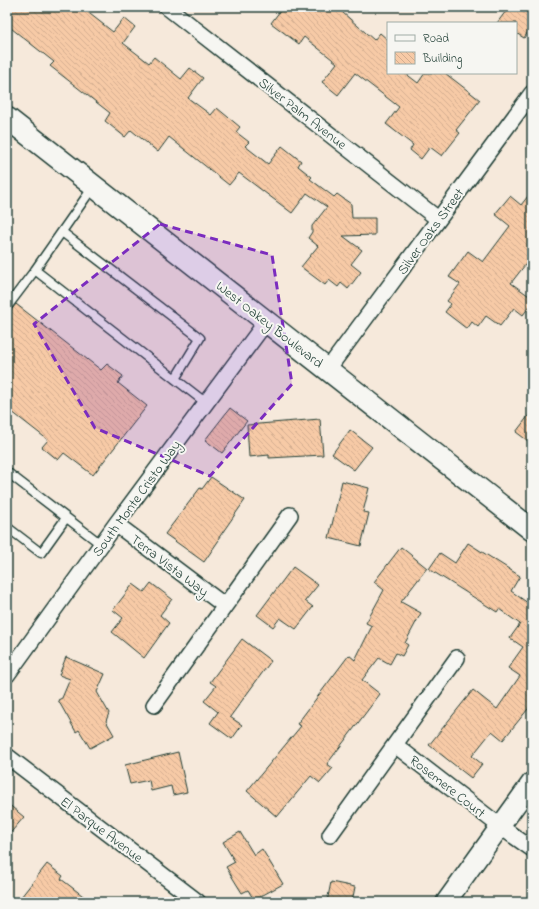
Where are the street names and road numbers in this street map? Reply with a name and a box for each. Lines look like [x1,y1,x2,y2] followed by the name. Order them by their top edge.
[253,73,351,156] street label: Silver Palm Avenue
[393,184,470,280] street label: Silver Oaks Street
[210,276,327,375] street label: West Oakey Boulevard
[88,436,188,562] street label: South Monte Cristo Way
[125,530,213,603] street label: Terra Vista Way
[404,751,490,824] street label: Rosemere Court
[55,792,147,869] street label: El Parque Avenue

